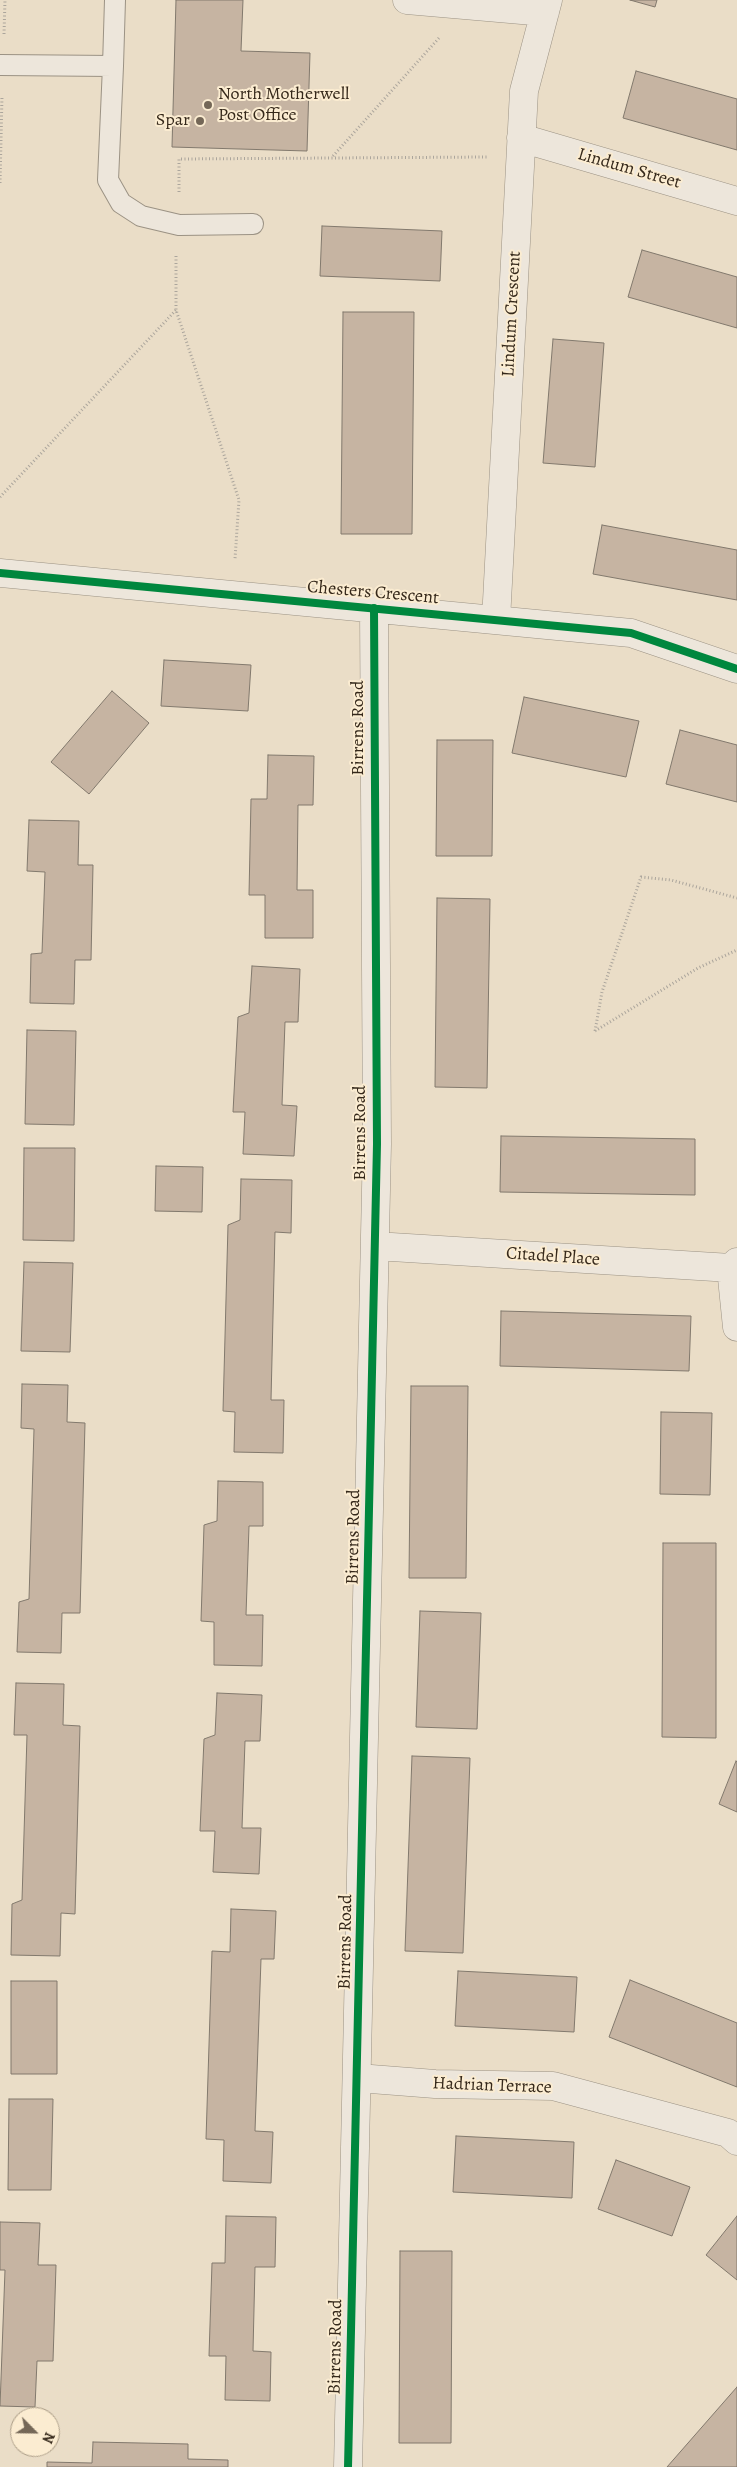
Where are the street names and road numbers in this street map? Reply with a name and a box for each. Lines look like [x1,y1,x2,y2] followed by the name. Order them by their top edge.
[575,144,683,194] street label: Lindum Street
[498,250,526,378] street label: Lindum Crescent
[306,576,440,610] street label: Chesters Crescent
[348,680,370,776] street label: Birrens Road
[350,1085,372,1181] street label: Birrens Road
[505,1243,601,1271] street label: Citadel Place
[342,1489,366,1585] street label: Birrens Road
[334,1894,358,1990] street label: Birrens Road
[432,2073,552,2099] street label: Hadrian Terrace
[324,2299,348,2395] street label: Birrens Road

